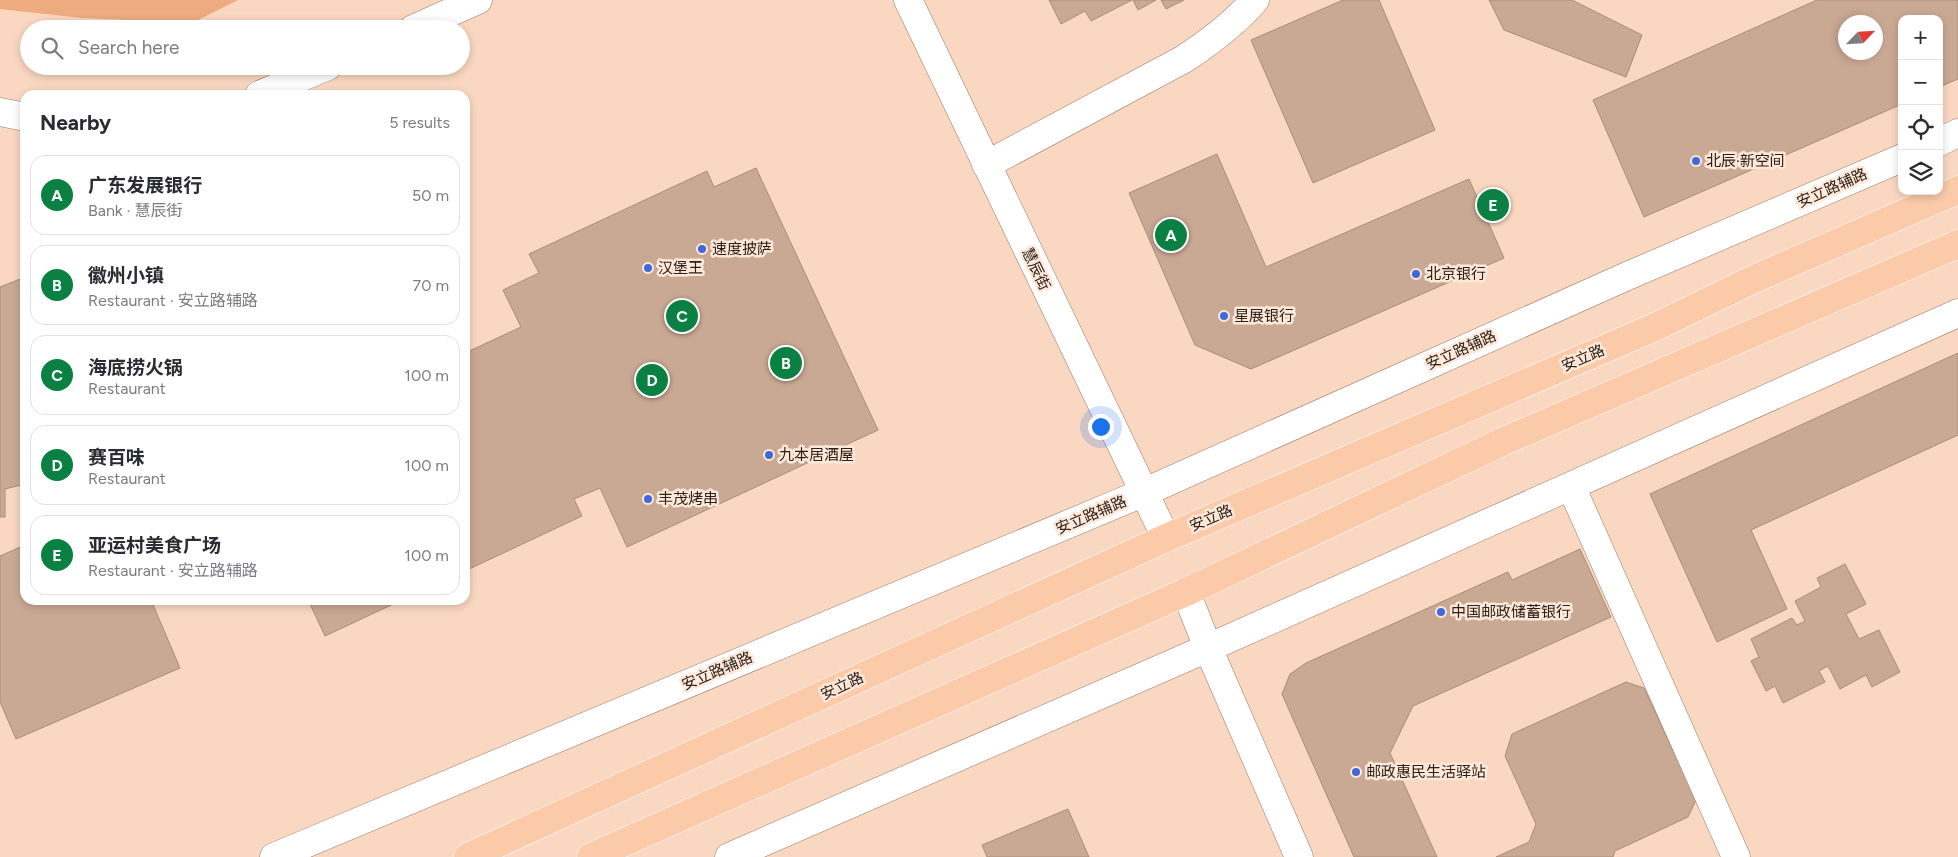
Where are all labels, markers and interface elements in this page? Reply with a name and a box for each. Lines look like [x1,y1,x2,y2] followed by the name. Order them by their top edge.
[1838,15,1883,60] north arrow
[1898,15,1943,195] map controls
[1898,15,1943,60] button: +
[20,20,470,75] search box
[38,34,66,62] icon: search
[78,36,180,59] text: Search here
[1898,60,1943,105] button: −
[1898,105,1943,150] button: locate
[40,110,111,135] text: Nearby
[389,113,450,132] text: 5 results
[1898,150,1943,195] button: layers
[1706,152,1785,170] place label: 北辰·新空间
[1690,155,1702,167] marker: 北辰·新空间
[1794,165,1870,211] street label: 安立路辅路
[88,174,202,197] text: 广东发展银行
[51,186,63,205] text: A
[412,186,449,205] text: 50 m
[1477,186,1509,224] pin: E
[88,201,183,220] text: Bank · 慧辰街
[1155,216,1187,254] pin: A
[712,240,772,258] place label: 速度披萨
[696,243,708,255] marker: 速度披萨
[1018,245,1054,293] street label: 慧辰街
[658,259,703,277] place label: 汉堡王
[642,262,654,274] marker: 汉堡王
[88,264,164,287] text: 徽州小镇
[1426,265,1486,283] place label: 北京银行
[1410,268,1422,280] marker: 北京银行
[52,276,62,295] text: B
[413,276,449,295] text: 70 m
[88,291,258,310] text: Restaurant · 安立路辅路
[666,297,698,335] pin: C
[1234,307,1294,325] place label: 星展银行
[1218,310,1230,322] marker: 星展银行
[1423,327,1499,373] street label: 安立路辅路
[1559,341,1607,375] street label: 安立路
[770,344,802,382] pin: B
[88,356,183,379] text: 海底捞火锅
[636,361,668,399] pin: D
[51,366,63,385] text: C
[404,366,449,385] text: 100 m
[88,379,166,398] text: Restaurant
[1088,414,1114,440] your location
[88,446,145,469] text: 赛百味
[779,446,854,464] place label: 九本居酒屋
[763,449,775,461] marker: 九本居酒屋
[51,456,63,475] text: D
[404,456,449,475] text: 100 m
[88,469,166,488] text: Restaurant
[658,490,718,508] place label: 丰茂烤串
[1053,492,1129,538] street label: 安立路辅路
[642,493,654,505] marker: 丰茂烤串
[1187,501,1235,535] street label: 安立路
[88,534,221,557] text: 亚运村美食广场
[52,546,62,565] text: E
[404,546,449,565] text: 100 m
[88,561,258,580] text: Restaurant · 安立路辅路
[1451,603,1571,621] place label: 中国邮政储蓄银行
[1435,606,1447,618] marker: 中国邮政储蓄银行
[679,648,755,694] street label: 安立路辅路
[818,668,866,704] street label: 安立路
[1366,763,1486,781] place label: 邮政惠民生活驿站
[1350,766,1362,778] marker: 邮政惠民生活驿站

